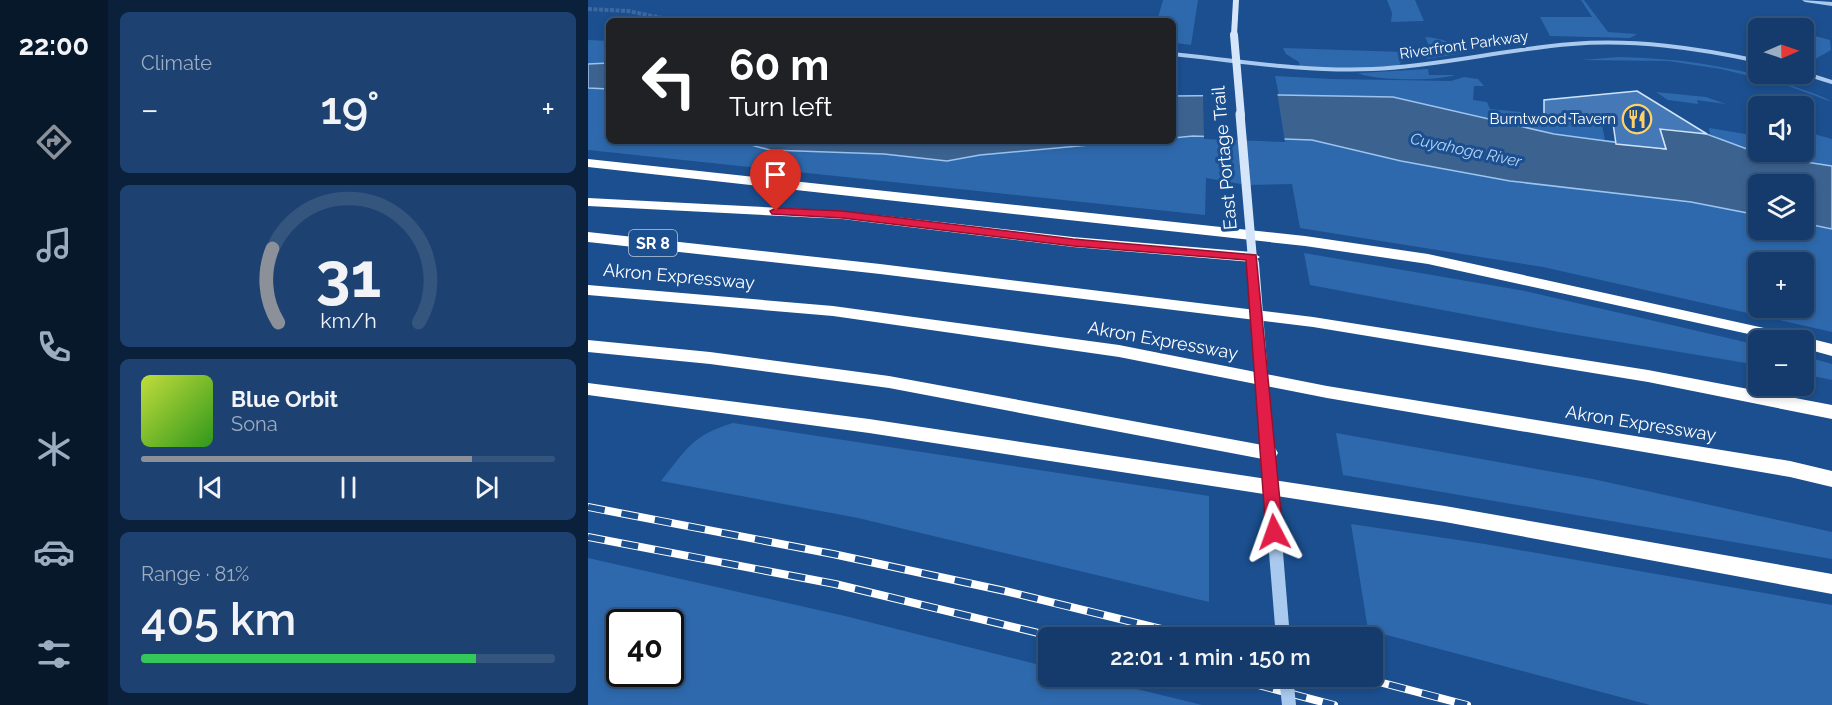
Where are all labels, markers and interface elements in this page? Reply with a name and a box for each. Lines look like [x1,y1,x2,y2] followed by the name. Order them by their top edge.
[1748,18,1814,84] north arrow
[1748,18,1814,396] map controls
[1398,27,1530,63] street label: Riverfront Parkway
[19,30,89,61] text: 22:00
[729,41,829,90] text: 60 m
[630,42,708,120] icon: left
[141,51,212,75] text: Climate
[321,82,379,135] text: 19°
[1207,85,1241,231] street label: East Portage Trail
[141,90,159,129] text: −
[541,90,555,129] text: +
[729,91,832,122] text: Turn left
[1748,96,1814,162] button: sound
[1621,103,1653,135] restaurant icon: Burntwood Tavern
[1490,110,1616,128] place label: Burntwood Tavern
[33,121,75,163] icon: directions
[1409,129,1524,171] water label: Cuyahoga River
[750,149,801,211] pin
[759,158,792,191] icon: arrive
[1748,174,1814,240] button: layers
[33,224,75,266] icon: music
[629,230,677,256] road number: SR 8
[315,238,381,312] text: 31
[1748,252,1814,318] button: +
[602,259,756,293] street label: Akron Expressway
[320,308,376,333] text: km/h
[1086,316,1240,364] street label: Akron Expressway
[33,326,75,368] icon: phone
[1748,330,1814,396] button: −
[231,386,338,412] text: Blue Orbit
[1564,401,1718,445] street label: Akron Expressway
[231,412,278,436] text: Sona
[33,428,75,470] icon: climate
[194,471,227,504] icon: previous
[332,471,365,504] icon: pause
[470,471,503,504] icon: next
[1242,500,1306,564] position arrow
[33,531,75,573] icon: car
[141,562,249,586] text: Range · 81%
[141,593,296,646] text: 405 km
[606,609,684,687] speed limit sign: 40
[33,633,75,675] icon: filters
[1110,644,1311,670] text: 22:01 · 1 min · 150 m

